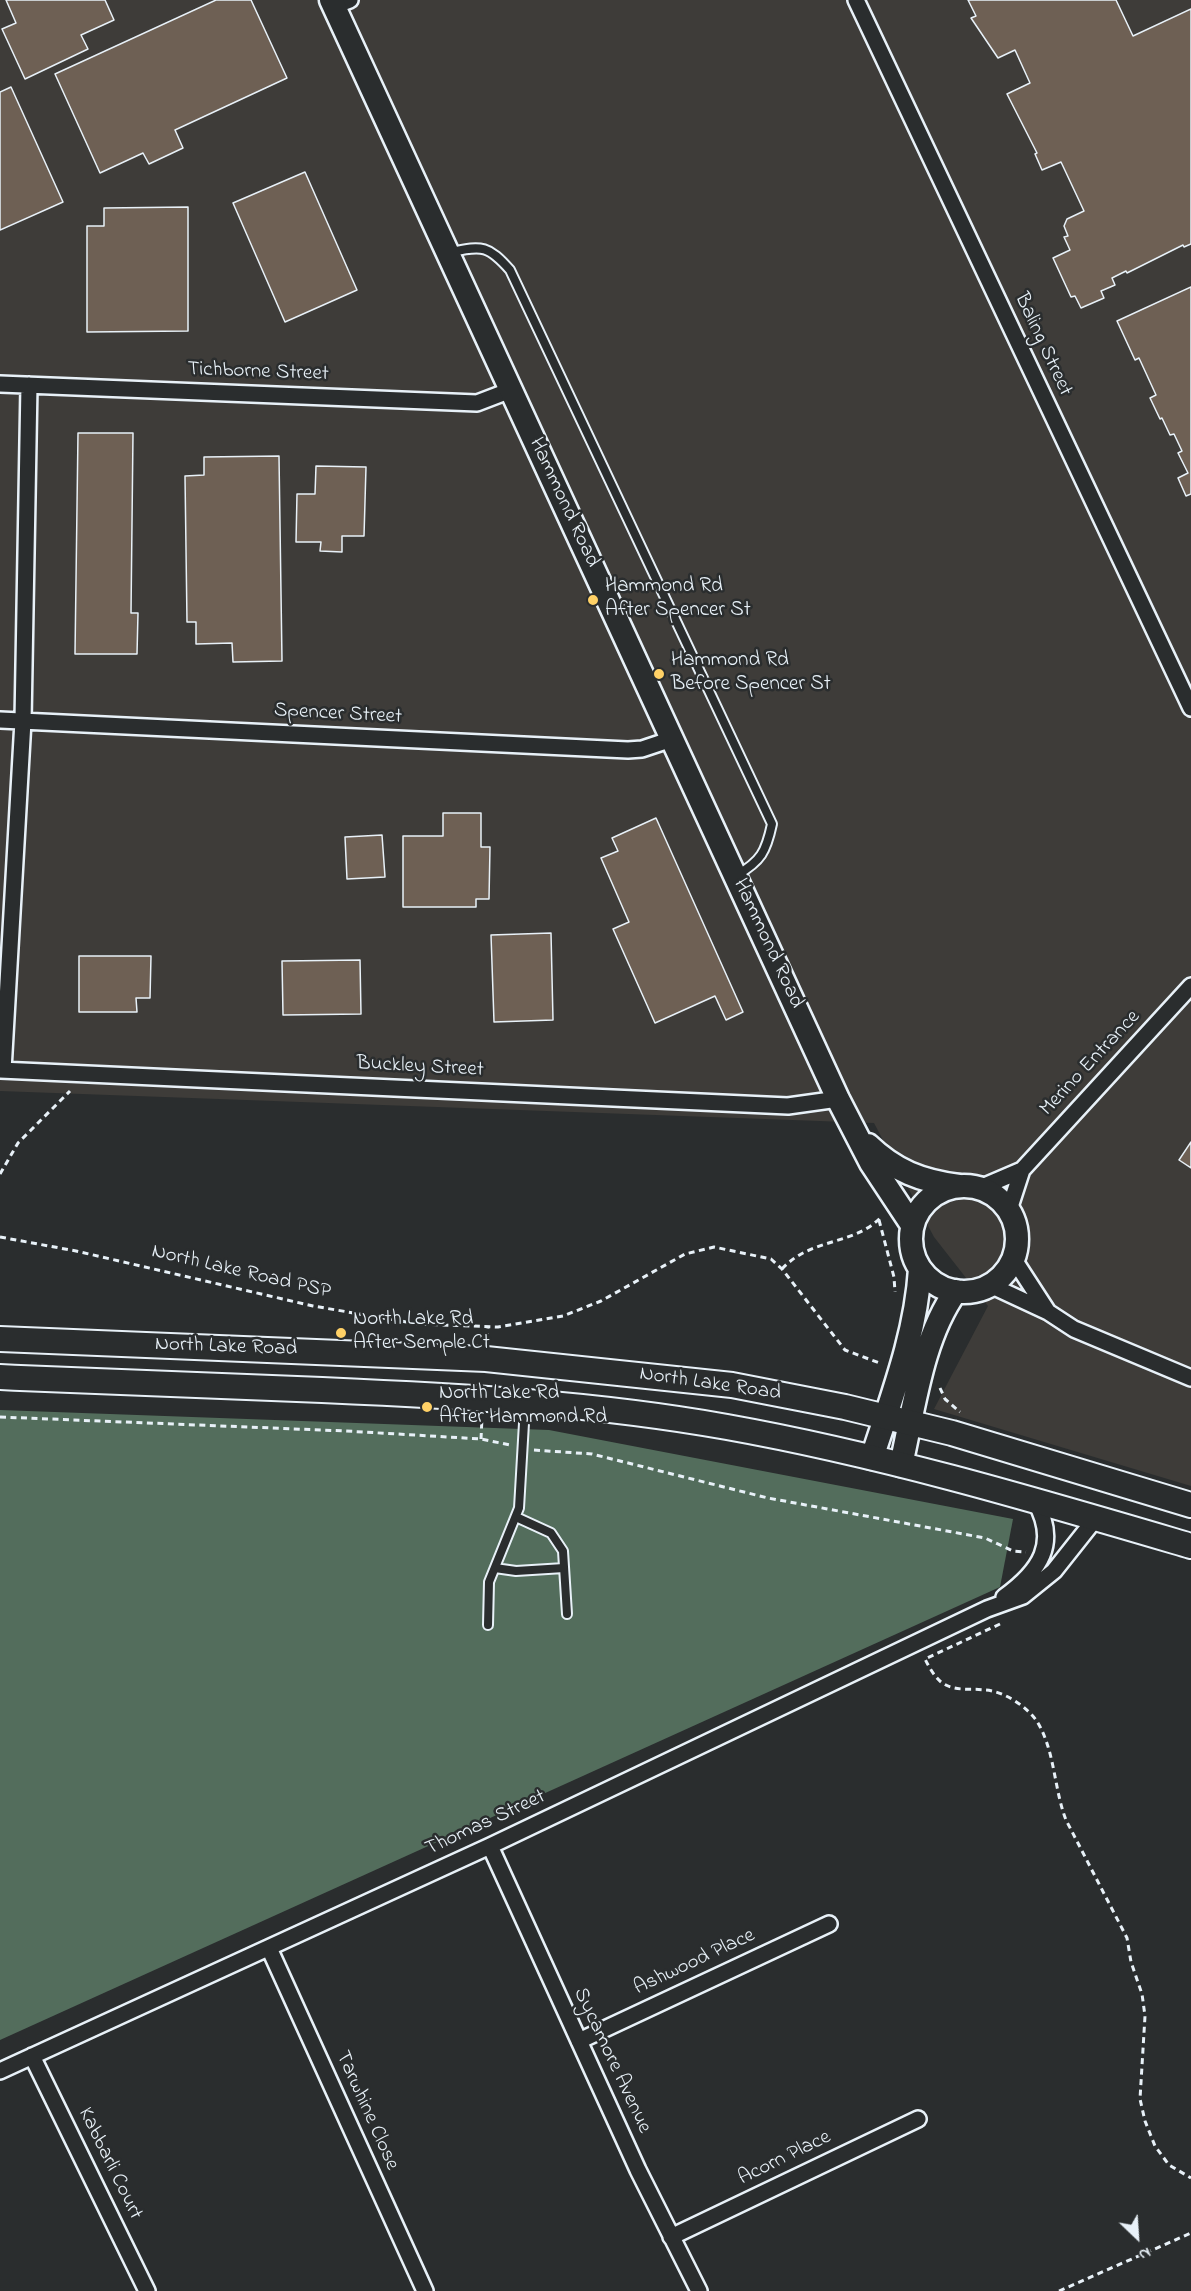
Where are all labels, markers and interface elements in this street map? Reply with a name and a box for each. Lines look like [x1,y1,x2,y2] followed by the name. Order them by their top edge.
[1007,289,1077,401] street label: Baling Street
[187,358,329,388] street label: Tichborne Street
[522,434,604,572] street label: Hammond Road
[605,575,751,625] place label: Hammond Rd After Spencer St
[586,593,600,607] marker: Hammond Rd After Spencer St
[671,649,831,699] place label: Hammond Rd Before Spencer St
[652,667,666,681] marker: Hammond Rd Before Spencer St
[273,699,403,731] street label: Spencer Street
[726,875,808,1013] street label: Hammond Road
[1035,1006,1147,1122] street label: Merino Entrance
[356,1052,484,1084] street label: Buckley Street
[149,1240,333,1306] street label: North Lake Road PSP
[353,1308,490,1358] place label: North Lake Rd After Semple Ct
[334,1326,348,1340] marker: North Lake Rd After Semple Ct
[154,1333,298,1363] street label: North Lake Road
[638,1363,782,1407] street label: North Lake Road
[439,1382,607,1432] place label: North Lake Rd After Hammond Rd
[420,1400,434,1414] marker: North Lake Rd After Hammond Rd
[422,1785,550,1863] street label: Thomas Street
[631,1924,759,2002] street label: Ashwood Place
[566,1984,656,2138] street label: Sycamore Avenue
[328,2047,404,2175] street label: Tarwhine Close
[71,2104,147,2224] street label: Kabbarli Court
[735,2126,835,2192] street label: Acorn Place
[1107,2207,1167,2267] north arrow
[1135,2240,1155,2266] text: N

